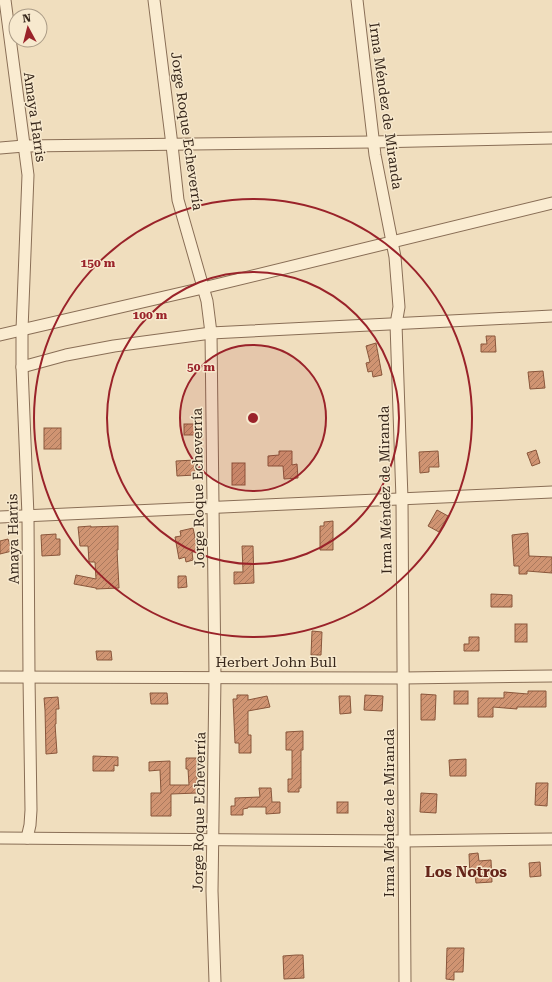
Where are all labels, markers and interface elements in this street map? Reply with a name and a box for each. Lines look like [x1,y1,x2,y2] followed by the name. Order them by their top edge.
[8,8,48,48] north arrow
[22,12,32,26] text: N
[366,22,406,191] street label: Irma Méndez de Miranda
[168,51,206,212] street label: Jorge Roque Echeverría
[21,71,49,163] street label: Amaya Harris
[81,256,116,270] text: 150 m
[133,308,168,322] text: 100 m
[187,360,215,374] text: 50 m
[376,405,394,574] street label: Irma Méndez de Miranda
[189,407,207,568] street label: Jorge Roque Echeverría
[246,411,260,425] centre of rings
[4,493,22,584] street label: Amaya Harris
[216,654,337,670] street label: Herbert John Bull
[381,728,397,897] street label: Irma Méndez de Miranda
[190,731,208,892] street label: Jorge Roque Echeverría
[425,863,507,881] district label: Los Notros

